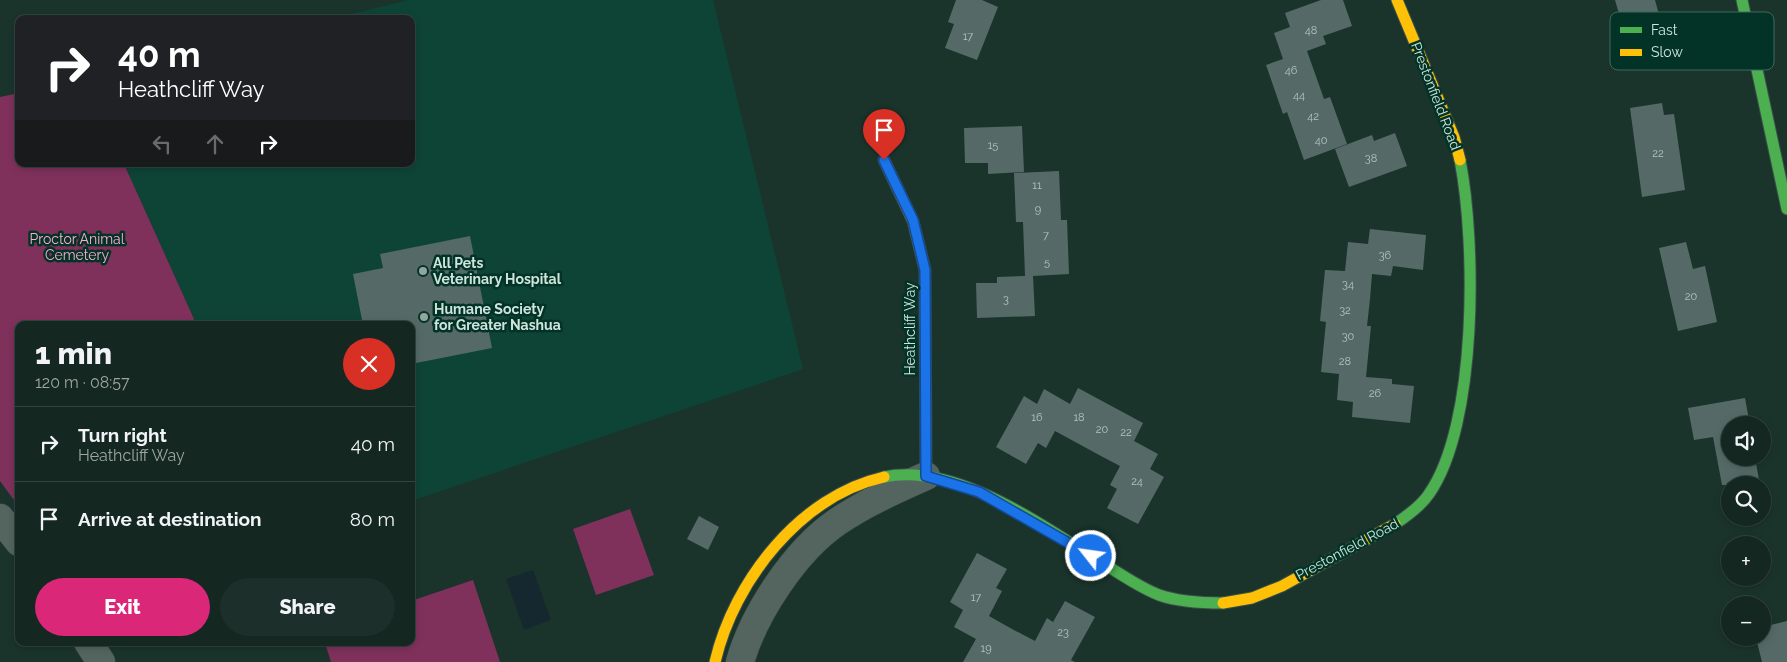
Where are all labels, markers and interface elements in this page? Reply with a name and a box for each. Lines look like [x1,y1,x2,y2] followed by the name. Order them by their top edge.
[1610,12,1774,70] legend
[1651,22,1678,38] text: Fast
[1305,24,1317,37] house number: 48
[963,30,973,43] house number: 17
[118,34,200,75] text: 40 m
[35,35,100,100] icon: right
[1408,40,1464,152] street label: Prestonfield Road
[1651,44,1683,60] text: Slow
[1285,64,1298,77] house number: 46
[118,76,265,102] text: Heathcliff Way
[1293,89,1305,102] house number: 44
[863,109,905,160] pin
[1307,110,1319,123] house number: 42
[870,116,898,144] icon: arrive
[148,130,176,158] icon: left
[201,130,229,158] icon: ahead
[254,130,282,158] icon: right
[1315,134,1328,147] house number: 40
[988,139,998,152] house number: 15
[1652,147,1664,160] house number: 22
[1365,152,1377,165] house number: 38
[1032,179,1042,192] house number: 11
[1035,203,1041,216] house number: 9
[1043,229,1049,242] house number: 7
[29,231,125,263] park label: Proctor Animal Cemetery
[1379,249,1392,262] house number: 36
[433,255,562,287] place label: All Pets Veterinary Hospital
[1044,256,1050,269] house number: 5
[417,265,429,277] marker: All Pets Veterinary Hospital
[1342,278,1354,291] house number: 34
[902,282,918,376] street label: Heathcliff Way
[1685,290,1697,303] house number: 20
[1003,293,1009,306] house number: 3
[434,301,561,333] place label: Humane Society for Greater Nashua
[1339,304,1351,317] house number: 32
[418,311,430,323] marker: Humane Society for Greater Nashua
[1342,330,1355,343] house number: 30
[35,336,112,371] text: 1 min
[343,338,395,390] button: close
[1339,355,1351,368] house number: 28
[35,373,129,392] text: 120 m · 08:57
[1369,387,1382,400] house number: 26
[1031,411,1043,424] house number: 16
[1073,411,1085,424] house number: 18
[1721,416,1771,646] map controls
[1721,416,1771,466] button: sound
[1096,423,1108,436] house number: 20
[78,424,167,446] text: Turn right
[1120,426,1132,439] house number: 22
[35,430,63,458] icon: right
[351,433,395,455] text: 40 m
[78,446,185,465] text: Heathcliff Way
[1131,475,1143,488] house number: 24
[1721,476,1771,526] button: search
[35,505,63,533] icon: arrive
[78,508,262,530] text: Arrive at destination
[350,508,395,530] text: 80 m
[1293,515,1401,583] street label: Prestonfield Road
[1064,529,1116,581] position arrow
[1721,536,1771,586] button: +
[35,578,210,636] button: Exit
[220,578,395,636] button: Share
[971,591,981,604] house number: 17
[1721,596,1771,646] button: −
[1057,626,1069,639] house number: 23
[980,642,992,655] house number: 19

